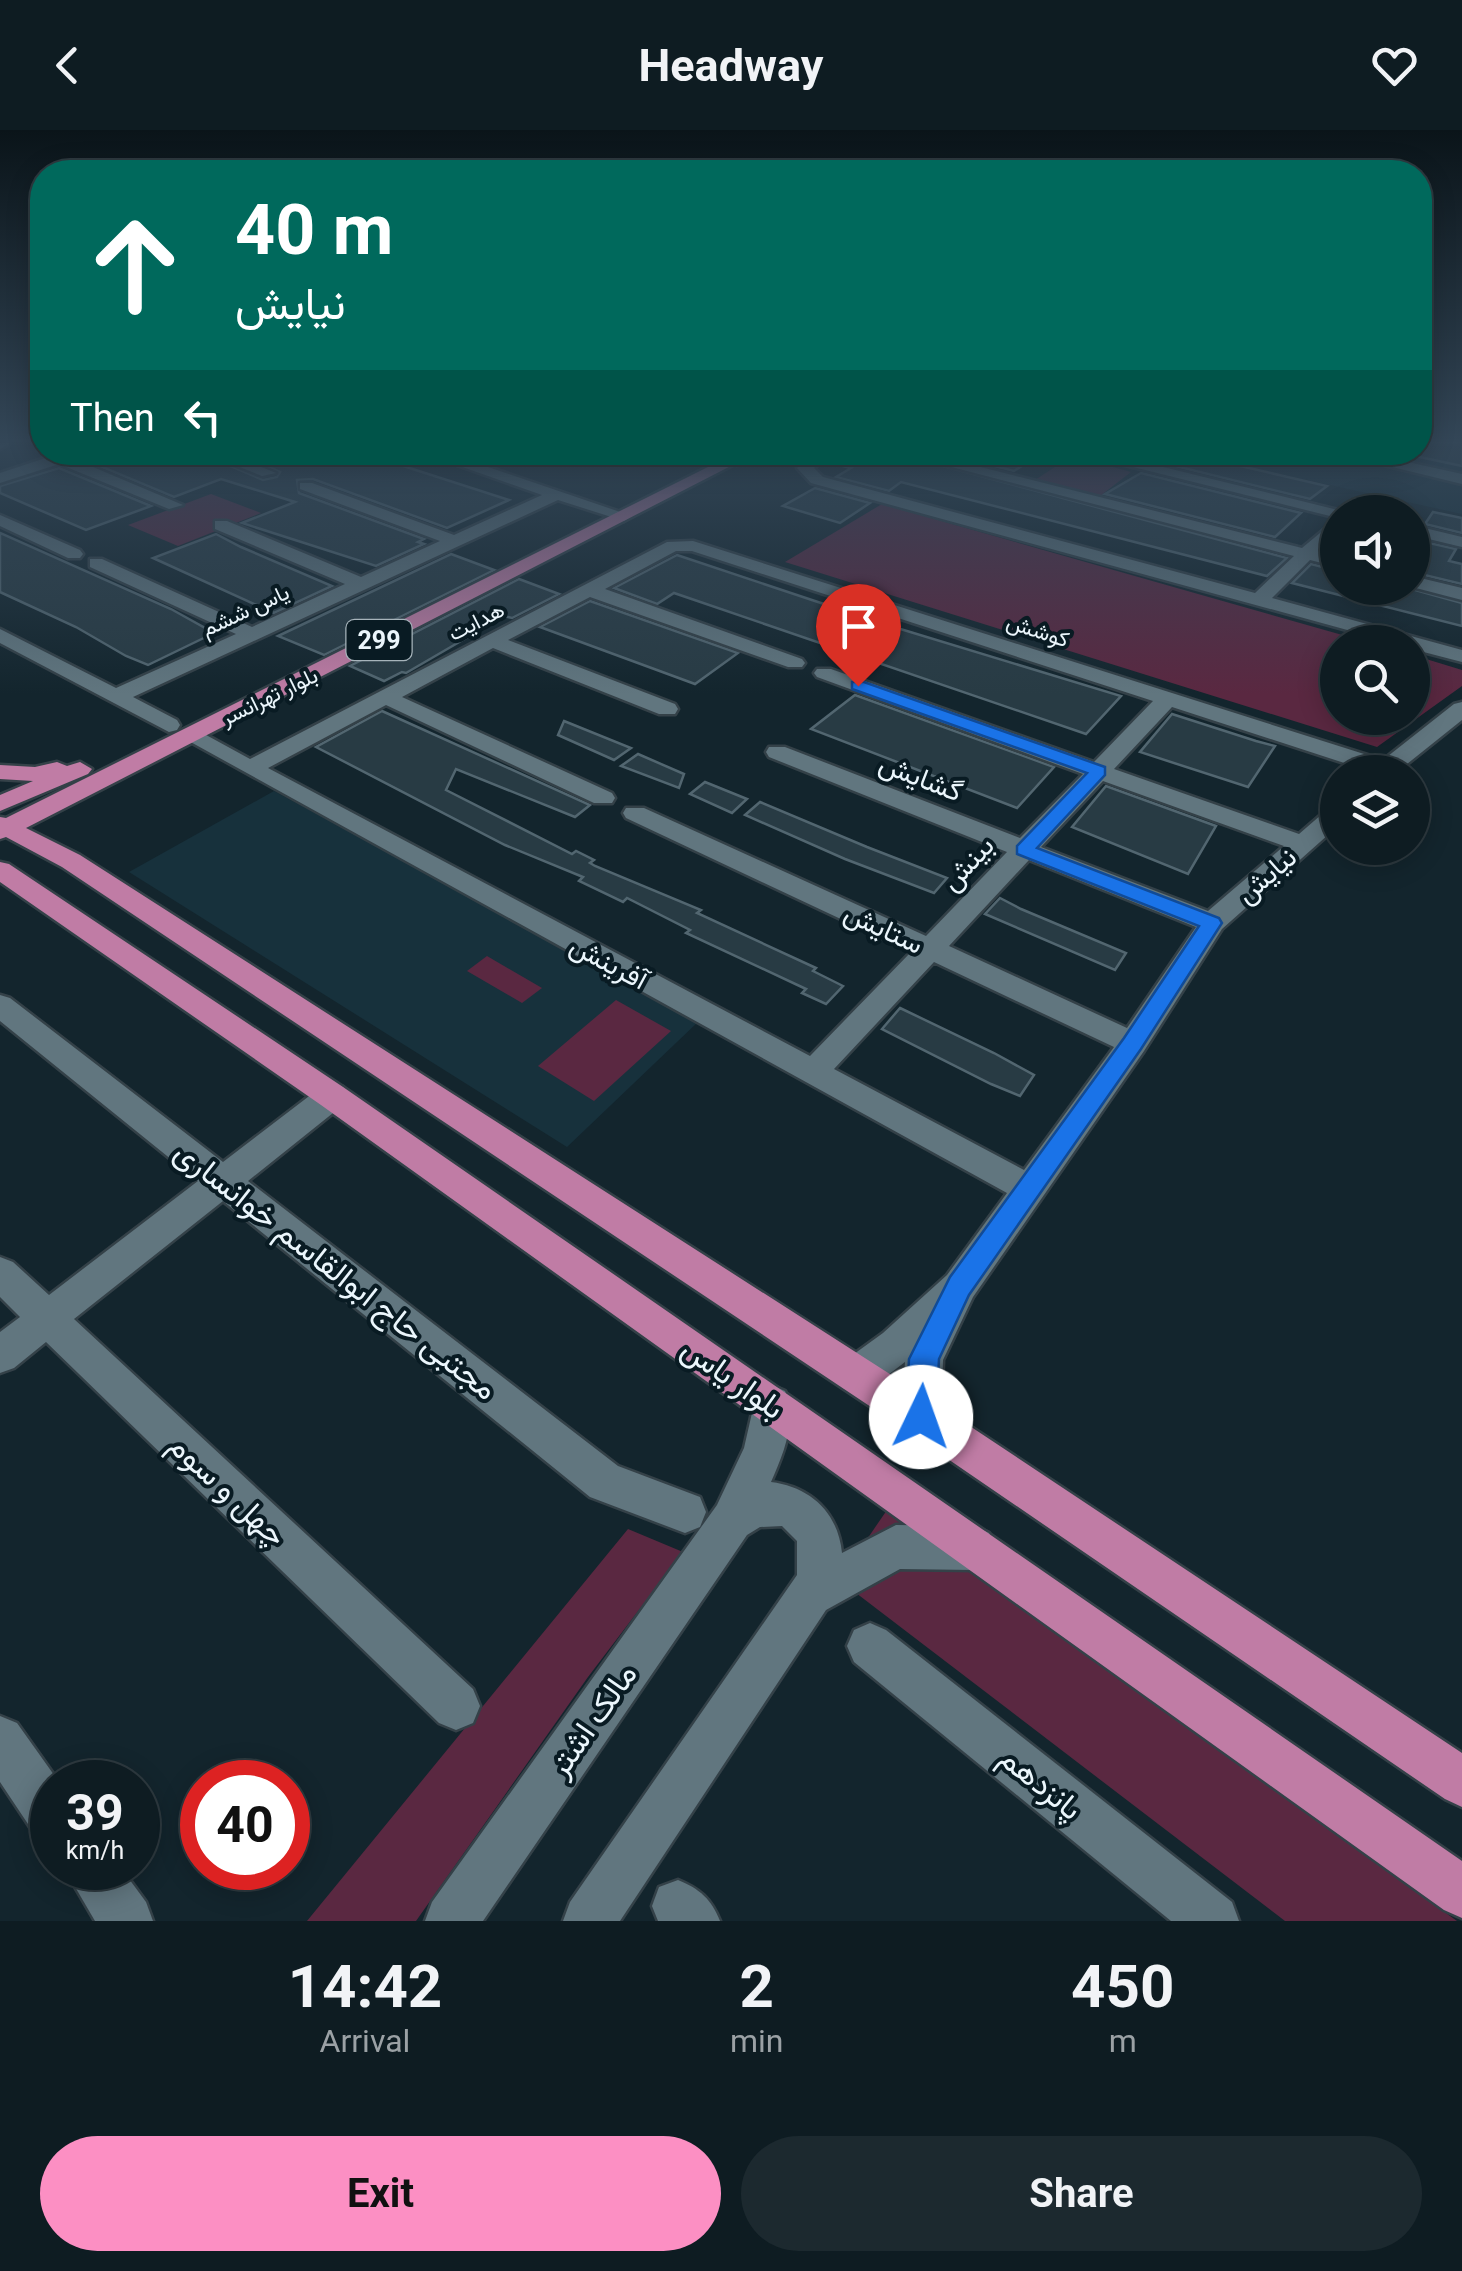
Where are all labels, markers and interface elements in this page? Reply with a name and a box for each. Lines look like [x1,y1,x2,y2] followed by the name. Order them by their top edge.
[40,38,95,93] icon: back
[1367,38,1422,93] icon: heart
[639,39,823,92] text: Headway
[235,189,393,271] text: 40 m
[70,200,200,330] icon: ahead
[235,277,346,330] text: نیایش
[175,390,230,445] icon: left
[70,396,155,440] text: Then
[1320,495,1430,865] map controls
[1320,495,1430,605] button: sound
[197,579,294,643] street label: یاس ششم
[816,584,901,687] pin
[444,597,508,646] street label: هدایت
[831,599,886,654] icon: arrive
[1003,609,1072,653] street label: کوشش
[346,620,412,660] road number: 299
[1320,625,1430,735] button: search
[216,662,322,732] street label: بلوار تهرانسر
[874,747,967,808] street label: گشایش
[1320,755,1430,865] button: layers
[934,829,1001,897] street label: بینش
[1230,840,1303,910] street label: نیایش
[839,896,929,961] street label: ستایش
[564,928,655,999] street label: آفرینش
[165,1132,505,1410] street label: مجتبی حاج ابوالقاسم خوانساری
[674,1329,792,1428] street label: بلوار یاس
[869,1365,973,1469] position arrow
[159,1426,295,1556] street label: چهل و سوم
[539,1656,645,1785] street label: مالک اشتر
[990,1738,1090,1830] street label: پانزدهم
[180,1760,310,1890] speed limit sign: 40
[66,1784,124,1842] text: 39
[66,1836,124,1865] text: km/h
[288,1951,442,2022] text: 14:42
[739,1951,774,2022] text: 2
[1071,1951,1174,2022] text: 450
[320,2022,410,2060] text: Arrival
[730,2022,783,2060] text: min
[1109,2022,1137,2060] text: m
[40,2136,721,2251] button: Exit
[741,2136,1422,2251] button: Share

